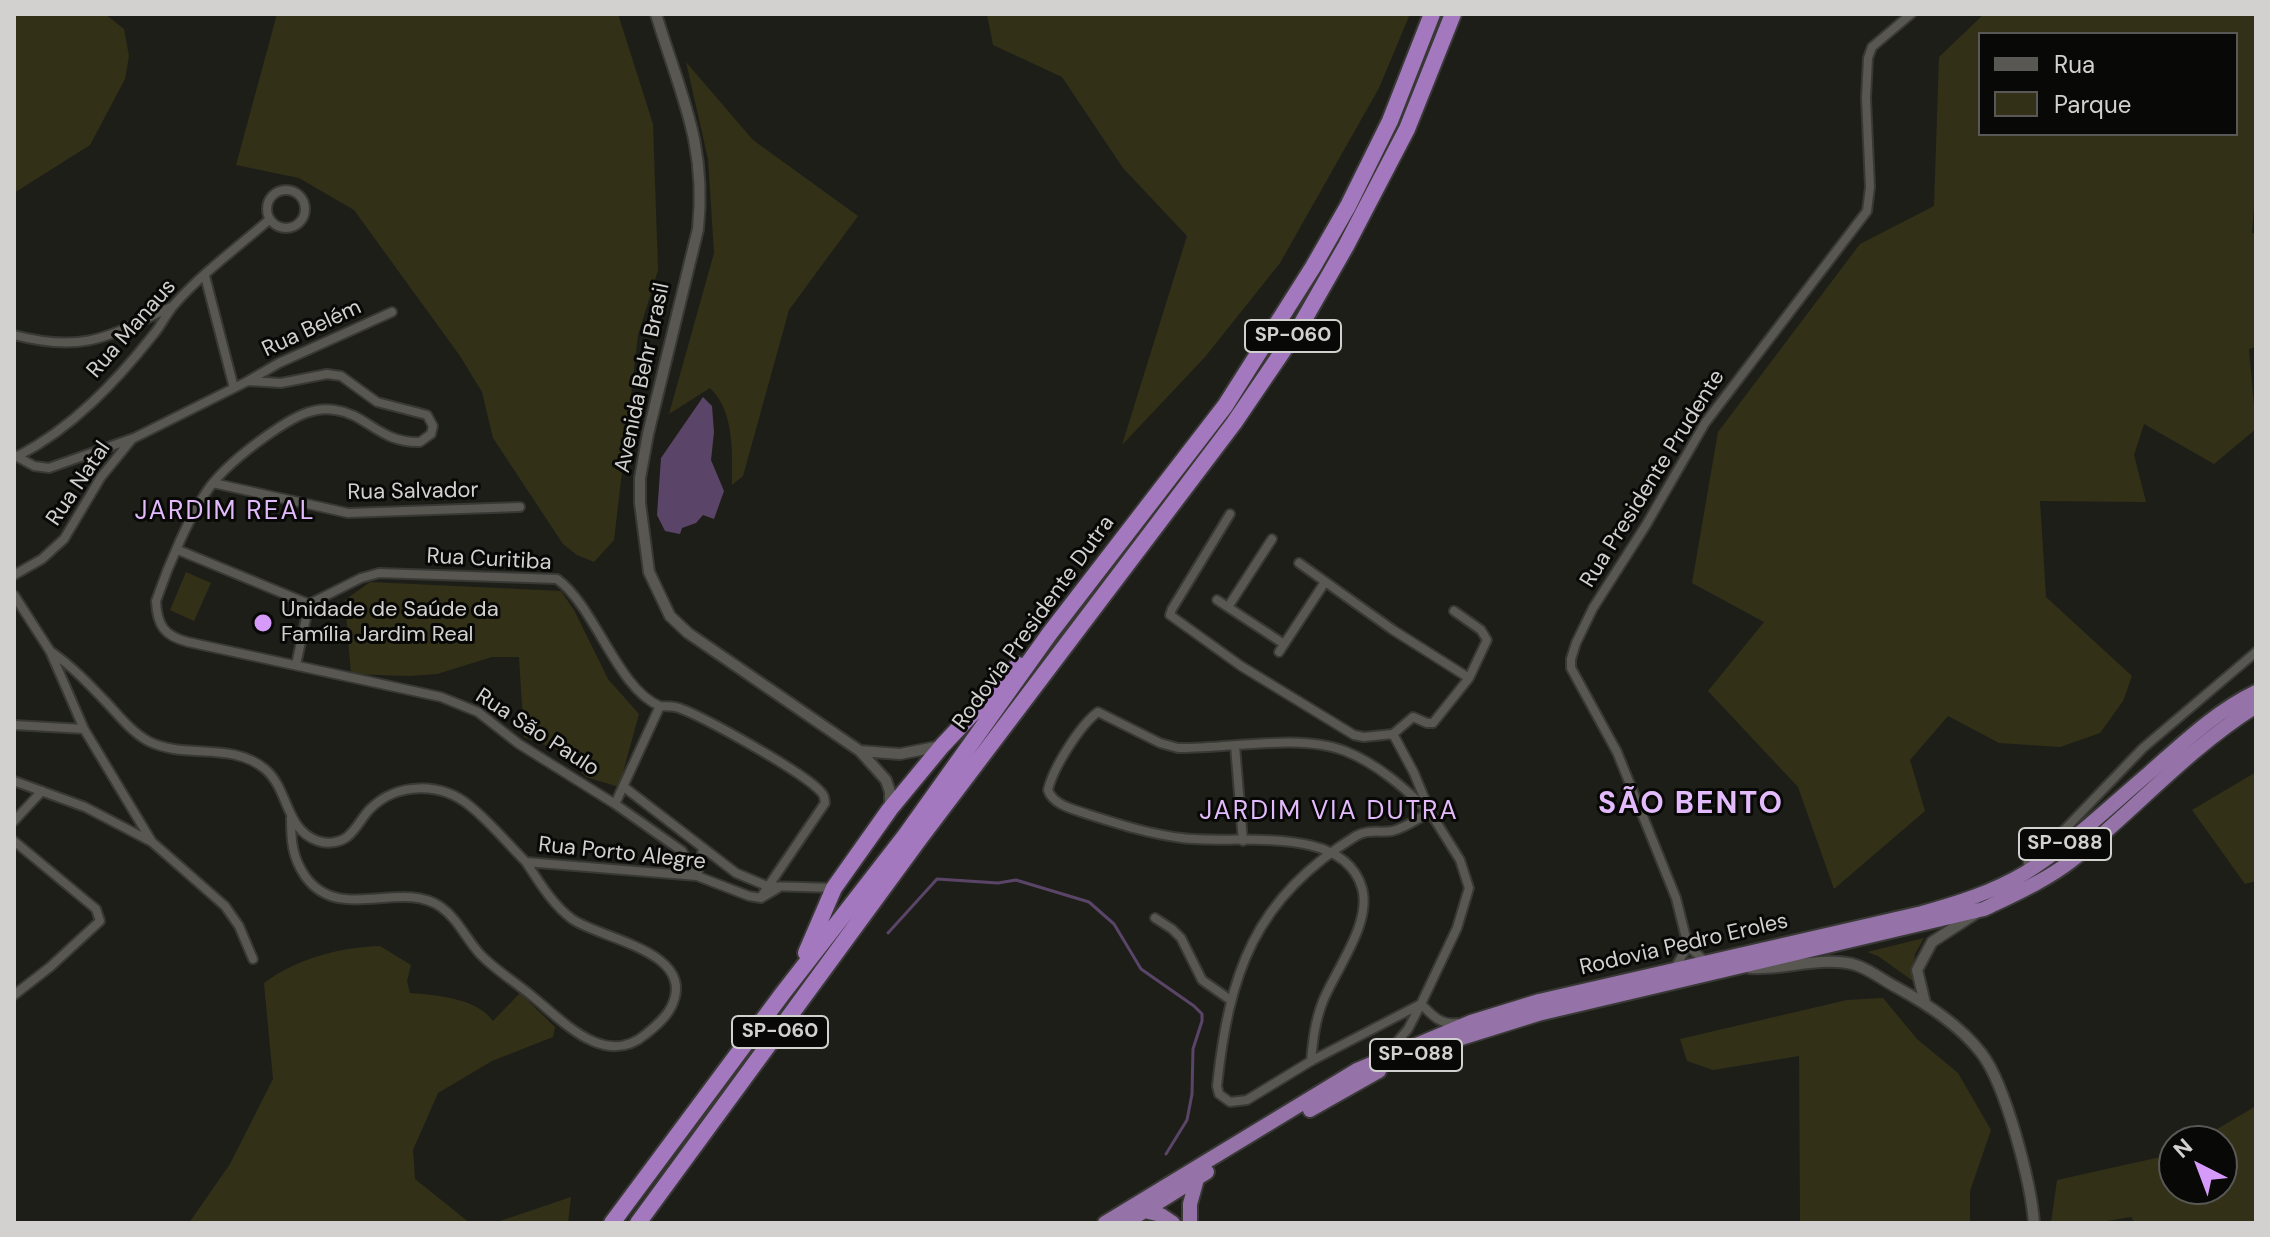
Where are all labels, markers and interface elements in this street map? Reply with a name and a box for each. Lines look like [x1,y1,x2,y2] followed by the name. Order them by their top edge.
[1978,32,2238,136] legend
[2054,49,2095,80] text: Rua
[2054,89,2131,120] text: Parque
[82,274,182,384] street label: Rua Manaus
[610,281,676,475] street label: Avenida Behr Brasil
[258,295,366,363] street label: Rua Belém
[1245,320,1341,352] road number: SP-060
[1575,365,1731,593] street label: Rua Presidente Prudente
[41,437,117,531] street label: Rua Natal
[347,478,479,506] street label: Rua Salvador
[135,496,315,528] district label: JARDIM REAL
[948,511,1120,735] street label: Rodovia Presidente Dutra
[426,544,552,576] street label: Rua Curitiba
[281,597,499,648] place label: Unidade de Saúde da Família Jardim Real
[252,612,274,634] marker: Unidade de Saúde da Família Jardim Real
[470,683,604,783] street label: Rua São Paulo
[1598,787,1784,823] district label: SÃO BENTO
[1199,796,1459,828] district label: JARDIM VIA DUTRA
[2019,828,2111,860] road number: SP-088
[537,832,707,876] street label: Rua Porto Alegre
[1577,908,1791,982] street label: Rodovia Pedro Eroles
[732,1016,828,1048] road number: SP-060
[1370,1039,1462,1071] road number: SP-088
[2158,1125,2238,1205] north arrow
[2167,1132,2199,1164] text: N

